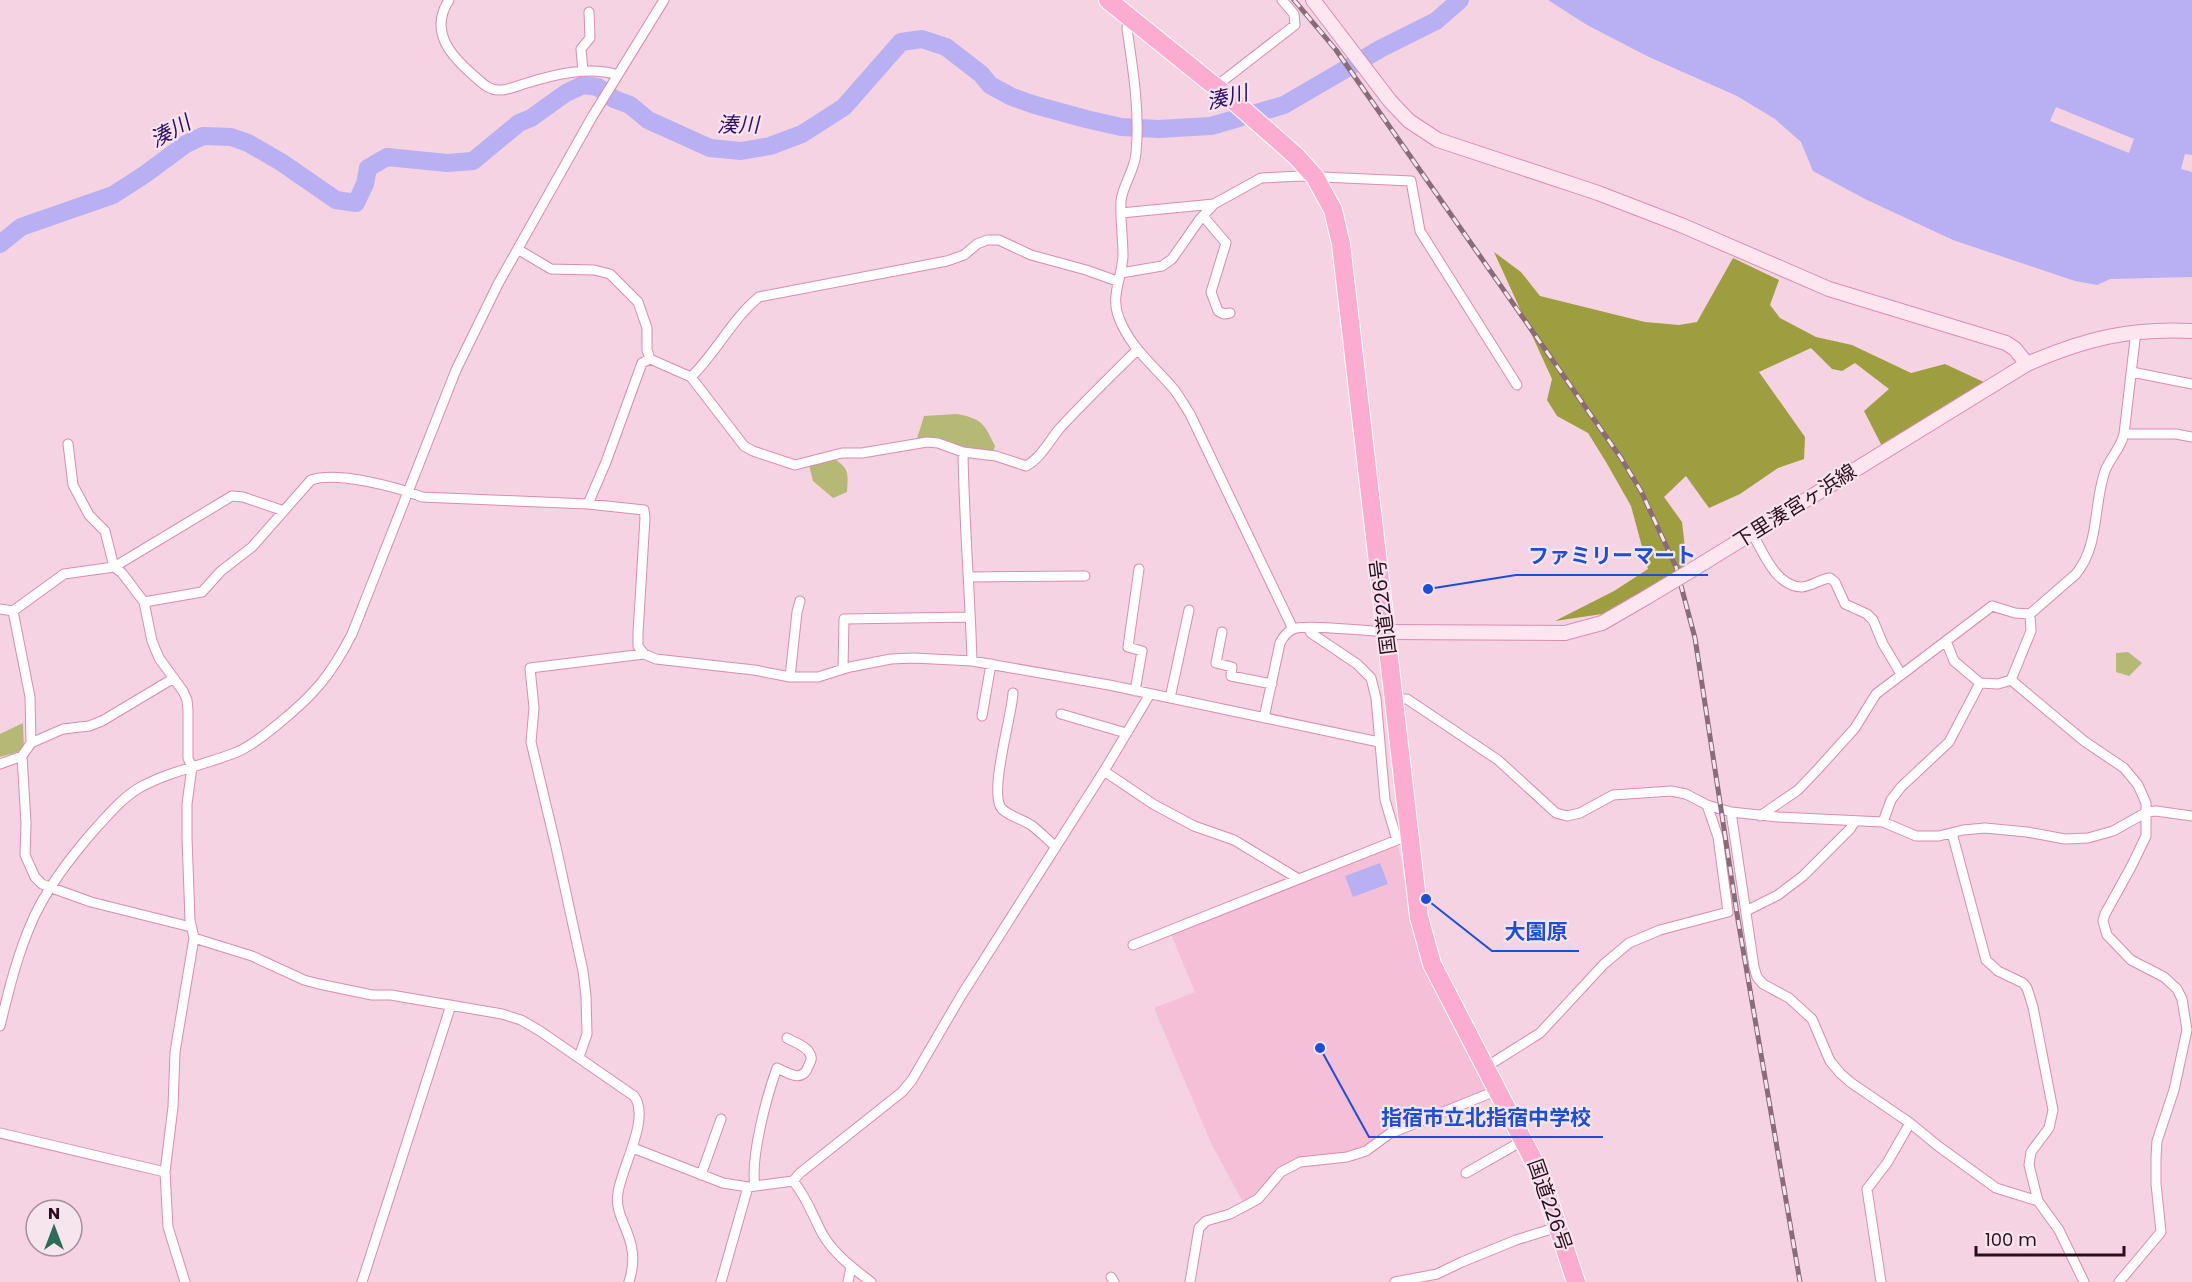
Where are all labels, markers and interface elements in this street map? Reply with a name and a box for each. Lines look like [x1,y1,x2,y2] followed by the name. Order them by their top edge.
[1203,77,1253,116] water label: 湊川
[145,107,197,154] water label: 湊川
[717,110,761,139] water label: 湊川
[1728,457,1862,555] street label: 下里湊宮ヶ浜線
[1516,536,1708,575] callout: ファミリーマート
[1528,541,1696,570] text: ファミリーマート
[1363,558,1403,656] street label: 国道226号
[1492,912,1579,951] callout: 大園原
[1505,917,1568,946] text: 大園原
[1369,1098,1603,1137] callout: 指宿市立北指宿中学校
[1381,1103,1591,1132] text: 指宿市立北指宿中学校
[1521,1155,1579,1255] street label: 国道226号
[24,1198,84,1258] north arrow
[48,1202,60,1225] text: N
[1976,1219,2124,1257] scale bar
[1985,1227,2037,1252] text: 100 m

